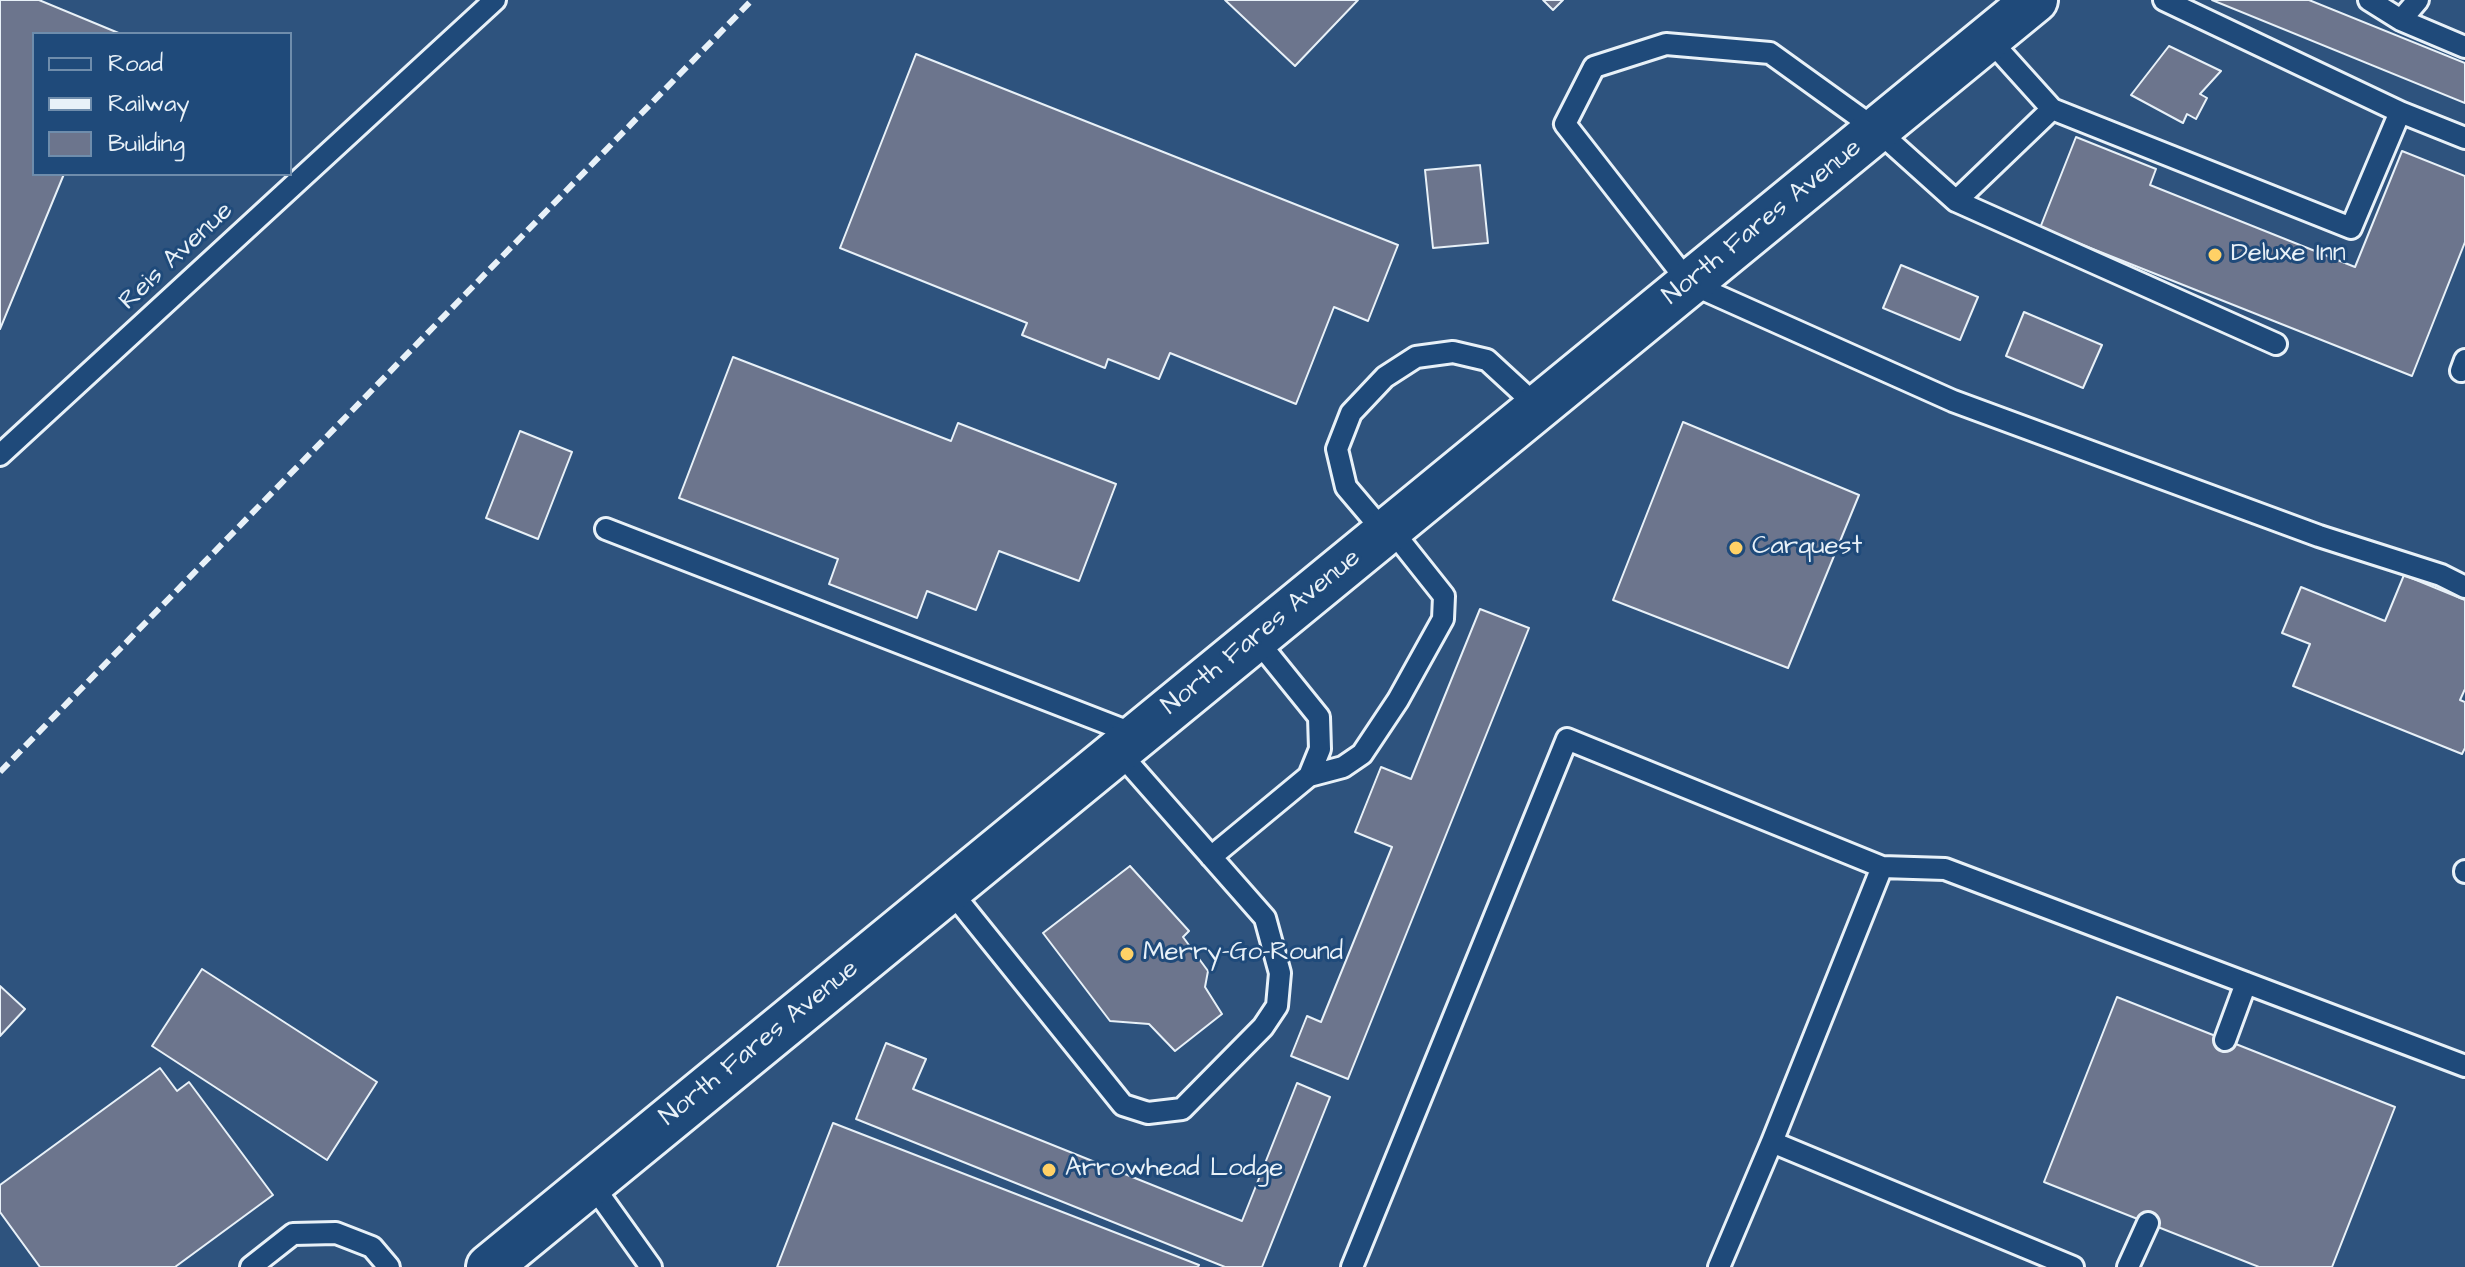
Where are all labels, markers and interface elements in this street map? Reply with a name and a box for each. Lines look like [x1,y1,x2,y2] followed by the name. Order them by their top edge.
[32,32,292,176] legend
[108,47,163,81] text: Road
[108,87,190,121] text: Railway
[108,127,185,161] text: Building
[1657,133,1869,313] street label: North Fares Avenue
[114,196,240,318] street label: Reis Avenue
[2231,239,2346,271] place label: Deluxe Inn
[2206,246,2224,264] marker: Deluxe Inn
[1752,532,1862,564] place label: Carquest
[1727,539,1745,557] marker: Carquest
[1156,543,1368,723] street label: North Fares Avenue
[1143,938,1343,970] place label: Merry-Go-Round
[1118,945,1136,963] marker: Merry-Go-Round
[654,954,866,1134] street label: North Fares Avenue
[1065,1154,1283,1186] place label: Arrowhead Lodge
[1040,1161,1058,1179] marker: Arrowhead Lodge

